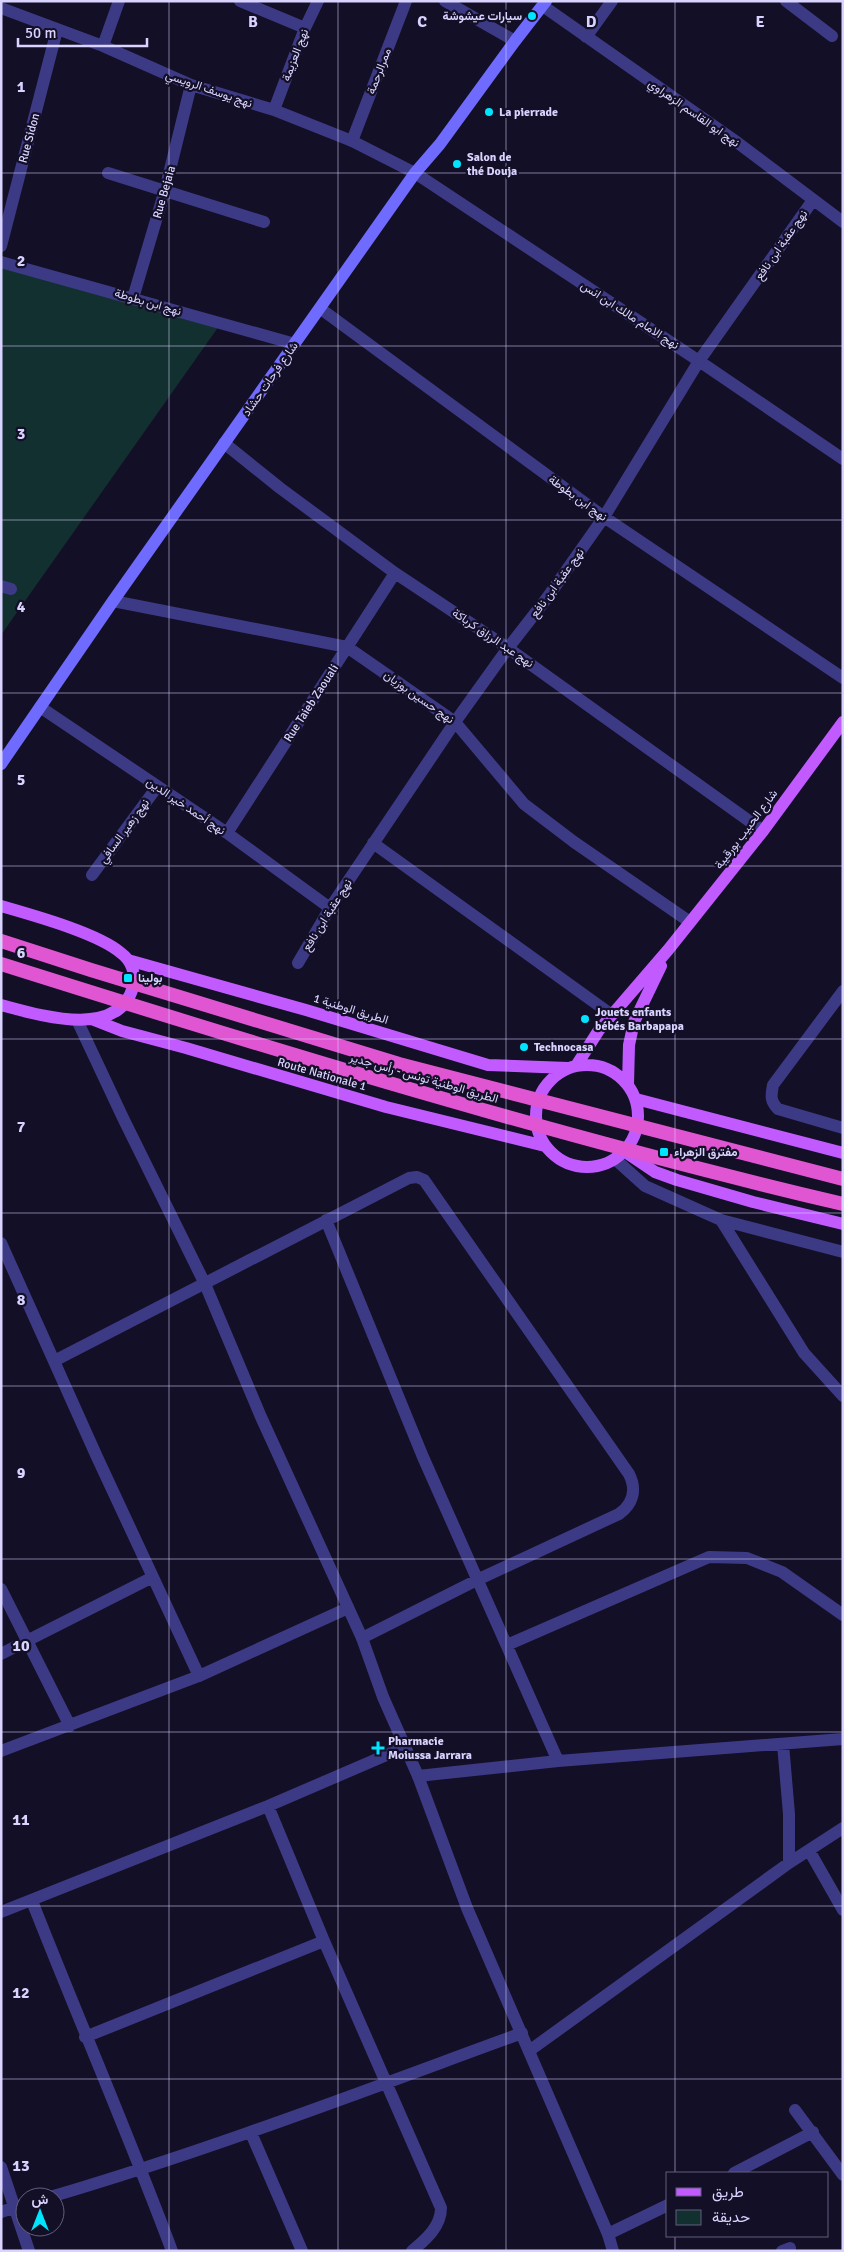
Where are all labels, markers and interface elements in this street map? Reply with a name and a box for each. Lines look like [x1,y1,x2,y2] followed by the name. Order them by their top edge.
[443,9,522,24] place label: سيارات عيشوشة
[526,10,538,22] marker: سيارات عيشوشة
[248,12,258,32] text: B
[417,12,427,32] text: C
[586,12,597,32] text: D
[755,12,765,32] text: E
[18,15,146,47] scale bar
[25,24,56,42] text: 50 m
[279,27,313,84] street label: نهج العزيمة
[364,46,395,96] street label: ممرالرحمة
[163,68,254,113] street label: نهج يوسف الرويسي
[644,76,742,152] street label: نهج ابو القاسم الزهراوي
[17,77,26,97] text: 1
[499,105,558,120] place label: La pierrade
[483,106,495,118] marker: La pierrade
[16,111,43,165] street label: Rue Sidon
[466,150,517,179] place label: Salon de thé Douja
[451,158,463,170] marker: Salon de thé Douja
[150,164,179,220] street label: Rue Bejaia
[752,207,812,284] street label: نهج عقبة ابن نافع
[17,251,25,271] text: 2
[577,278,682,354] street label: نهج الامام مالك ابن انس
[112,286,183,320] street label: نهج ابن بطوطة
[239,339,302,420] street label: شارع فرحات حشاد
[17,424,25,444] text: 3
[545,472,610,526] street label: نهج ابن بطوطة
[527,546,589,622] street label: نهج عقبة ابن نافع
[17,597,26,617] text: 4
[448,606,536,672] street label: نهج عبد الرزاق كرباكة
[281,662,342,745] street label: Rue Taieb Zaouali
[380,668,457,728] street label: نهج حسين بوزيان
[17,770,25,790] text: 5
[143,774,228,839] street label: نهج أحمد خير الدين
[712,786,782,873] street label: شارع الحبيب بورقيبة
[96,796,155,868] street label: نهج زهير السافي
[299,876,356,955] street label: نهج عقبة ابن نافع
[17,943,26,963] text: 6
[138,971,163,986] place label: بولينا
[122,972,134,984] marker: بولينا
[311,991,390,1028] street label: الطريق الوطنية 1
[595,1005,684,1034] place label: Jouets enfants bébés Barbapapa
[579,1013,591,1025] marker: Jouets enfants bébés Barbapapa
[534,1040,593,1055] place label: Technocasa
[518,1041,530,1053] marker: Technocasa
[347,1050,500,1107] street label: الطريق الوطنية تونس - رأس جدير
[276,1055,368,1094] street label: Route Nationale 1
[17,1117,26,1137] text: 7
[674,1145,738,1160] place label: مفترق الزهراء
[658,1146,670,1158] marker: مفترق الزهراء
[17,1290,26,1310] text: 8
[17,1463,26,1483] text: 9
[12,1636,30,1656] text: 10
[388,1734,472,1763] place label: Pharmacie Moiussa Jarrara
[372,1742,384,1754] marker: Pharmacie Moiussa Jarrara
[12,1810,30,1830] text: 11
[12,1983,30,2003] text: 12
[12,2156,30,2176] text: 13
[666,2172,829,2237] legend
[712,2183,744,2202] text: طريق
[15,2187,65,2237] north arrow
[32,2191,49,2208] text: ش
[712,2208,750,2226] text: حديقة

